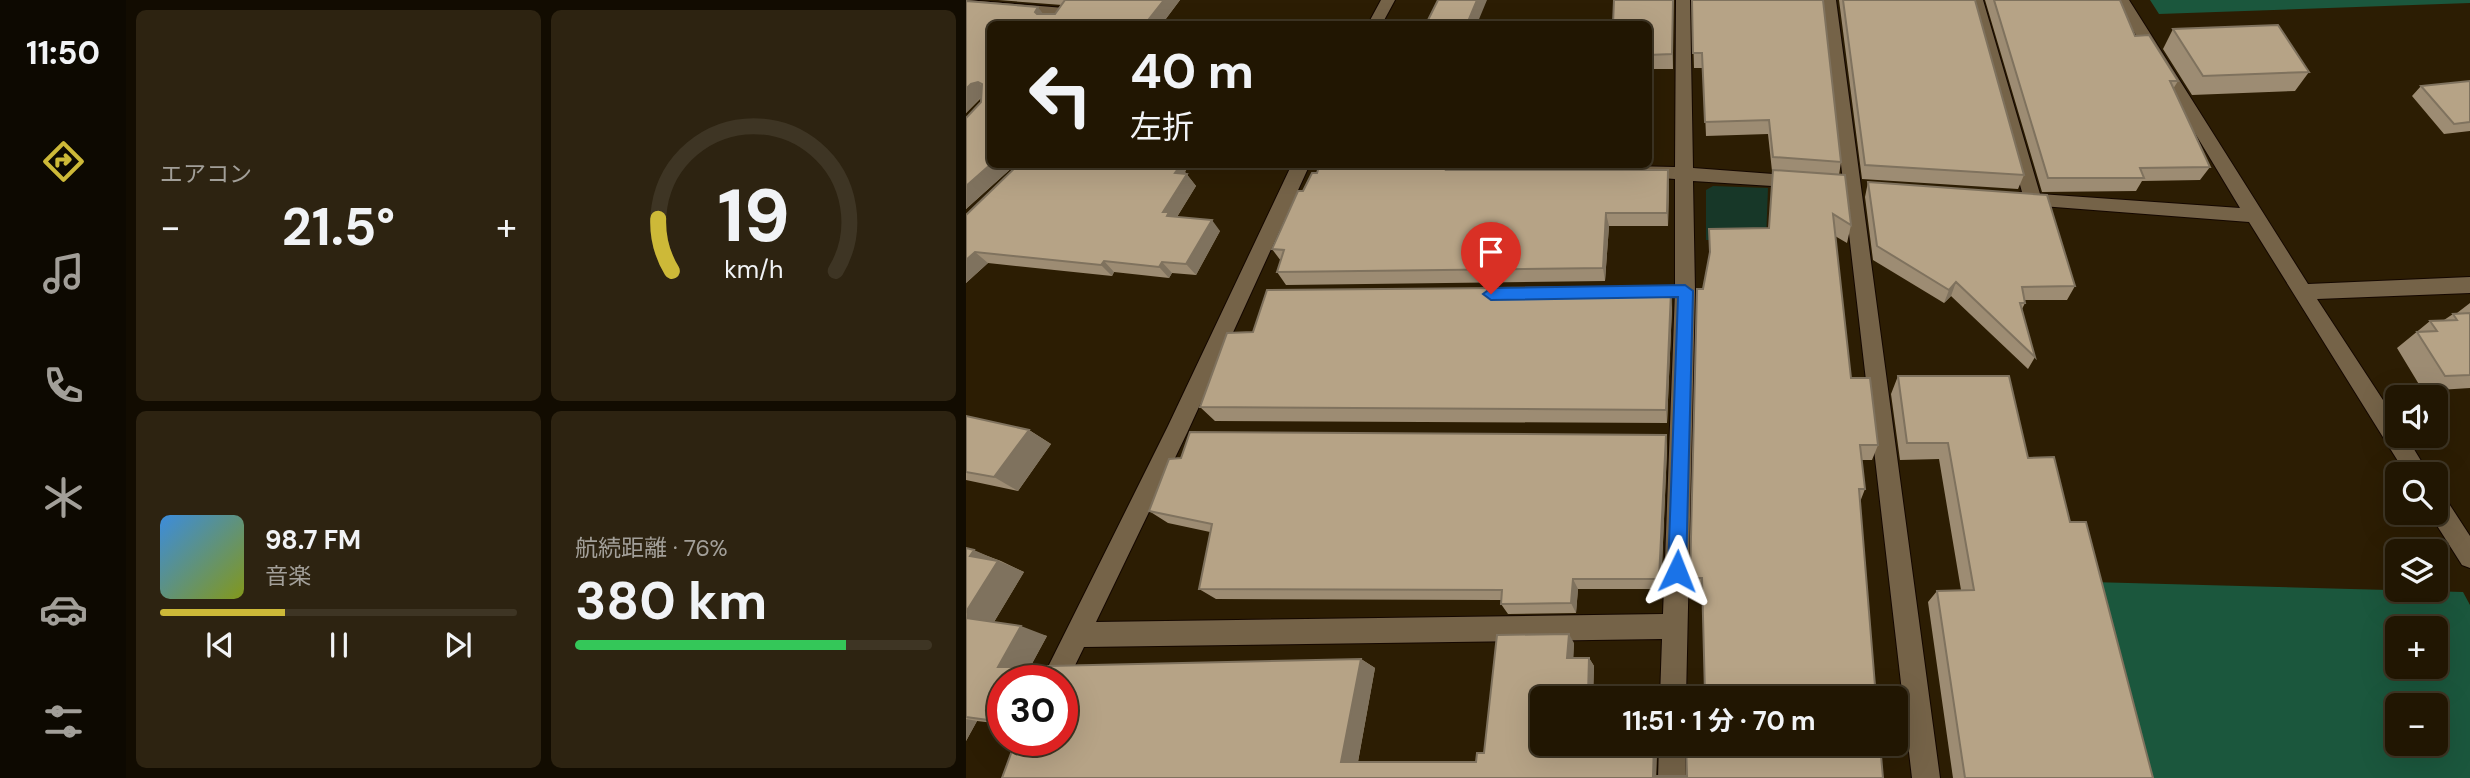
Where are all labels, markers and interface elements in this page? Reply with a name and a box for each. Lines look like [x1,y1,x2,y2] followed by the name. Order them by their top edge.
[26,32,100,74] text: 11:50
[1130,39,1254,103] text: 40 m
[1015,49,1106,140] icon: left
[1130,106,1194,148] text: 左折
[39,137,88,186] icon: directions
[160,159,252,189] text: エアコン
[717,170,790,265] text: 19
[282,193,395,261] text: 21.5°
[160,202,181,252] text: −
[496,202,517,252] text: +
[1461,222,1521,294] pin
[1472,233,1510,271] icon: arrive
[39,249,88,298] icon: music
[724,253,783,286] text: km/h
[39,361,88,410] icon: phone
[2385,385,2448,756] map controls
[2385,385,2448,448] button: sound
[2385,462,2448,525] button: search
[39,473,88,522] icon: climate
[265,523,361,557] text: 98.7 FM
[575,533,728,563] text: 航続距離 · 76%
[1640,534,1714,608] position arrow
[2385,539,2448,602] button: layers
[265,561,311,591] text: 音楽
[575,567,767,635] text: 380 km
[39,585,88,634] icon: car
[2385,616,2448,679] button: +
[201,626,239,664] icon: previous
[320,626,358,664] icon: pause
[439,626,477,664] icon: next
[987,665,1078,756] speed limit sign: 30
[2385,693,2448,756] button: −
[39,697,88,746] icon: filters
[1623,704,1815,738] text: 11:51 · 1 分 · 70 m

